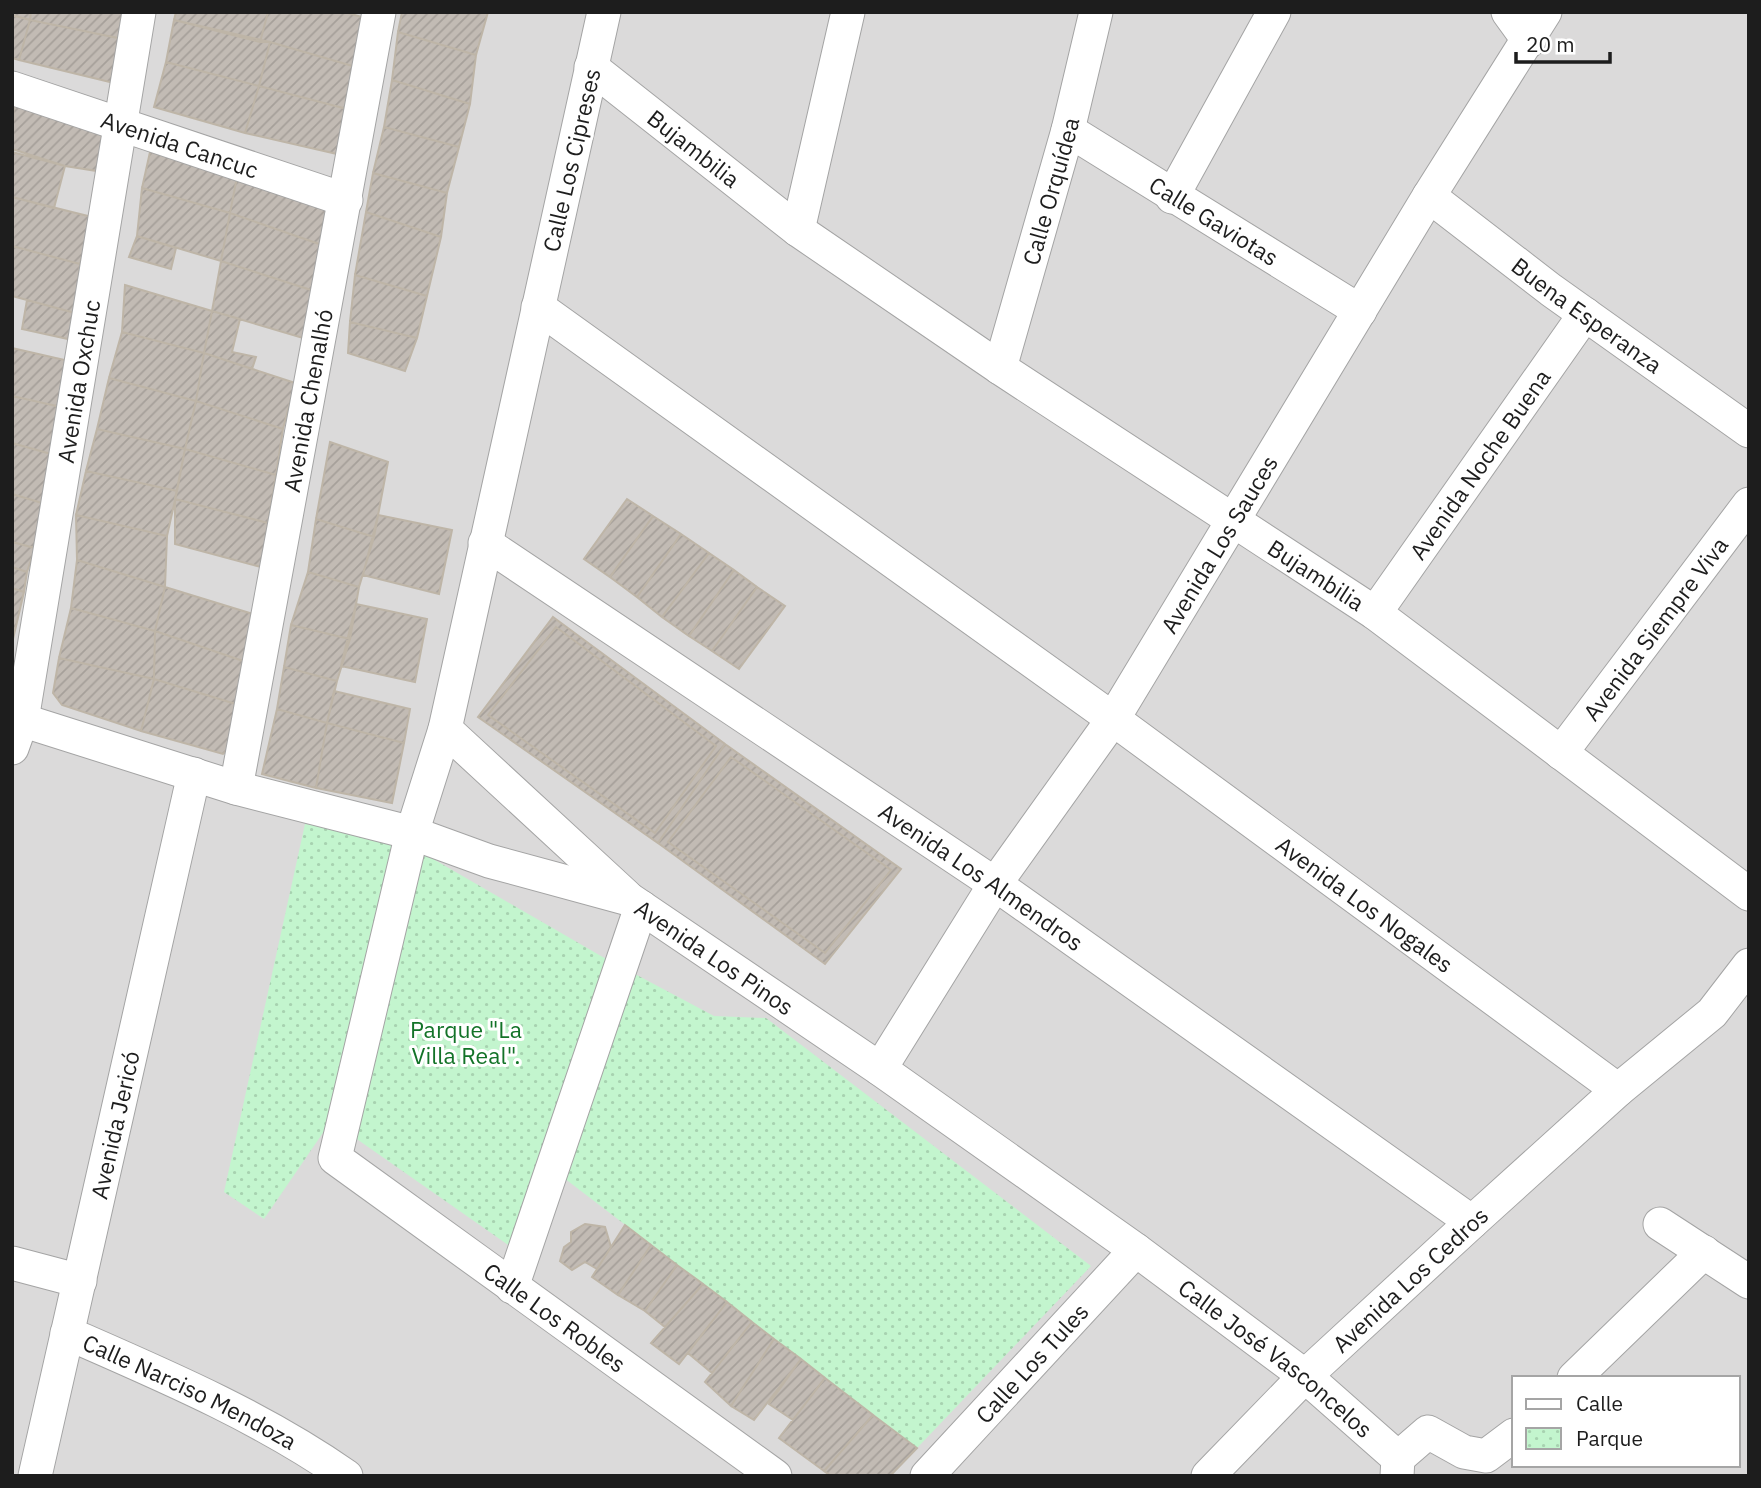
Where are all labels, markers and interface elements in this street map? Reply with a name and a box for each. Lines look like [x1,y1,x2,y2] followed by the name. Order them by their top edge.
[1516,21,1610,65] scale bar
[1526,30,1575,58] text: 20 m
[535,65,607,255] street label: Calle Los Cipreses
[642,102,746,194] street label: Bujambilia
[97,104,262,185] street label: Avenida Cancuc
[1015,114,1085,268] street label: Calle Orquídea
[1144,169,1284,272] street label: Calle Gaviotas
[1506,250,1668,380] street label: Buena Esperanza
[50,297,106,465] street label: Avenida Oxchuc
[276,307,339,495] street label: Avenida Chenalhó
[1402,363,1557,565] street label: Avenida Noche Buena
[1153,450,1284,639] street label: Avenida Los Sauces
[1576,531,1734,726] street label: Avenida Siempre Viva
[1262,532,1370,617] street label: Bujambilia
[873,796,1090,957] street label: Avenida Los Almendros
[1270,829,1459,979] street label: Avenida Los Nogales
[629,892,800,1021] street label: Avenida Los Pinos
[410,1014,522,1070] park label: Parque "La Villa Real".
[83,1048,146,1202] street label: Avenida Jericó
[1326,1200,1494,1359] street label: Avenida Los Cedros
[478,1255,632,1379] street label: Calle Los Robles
[1173,1272,1379,1444] street label: Calle José Vasconcelos
[969,1297,1095,1429] street label: Calle Los Tules
[78,1327,302,1456] street label: Calle Narciso Mendoza
[1512,1376,1740,1467] legend
[1576,1389,1623,1417] text: Calle
[1576,1424,1643,1452] text: Parque

